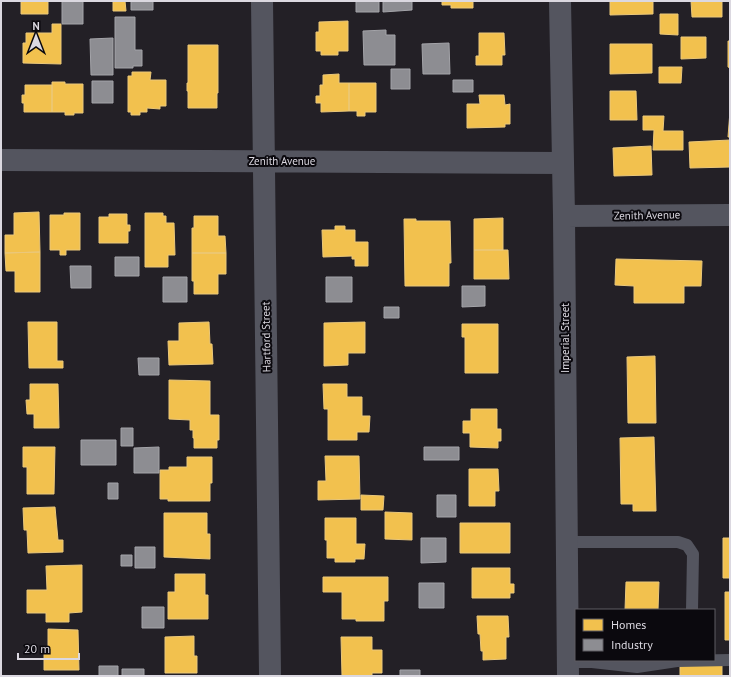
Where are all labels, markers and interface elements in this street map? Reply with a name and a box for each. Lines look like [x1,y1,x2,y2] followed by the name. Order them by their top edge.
[16,16,56,56] north arrow
[32,19,40,33] text: N
[249,154,316,168] street label: Zenith Avenue
[614,207,681,223] street label: Zenith Avenue
[258,301,274,372] street label: Hartford Street
[558,303,572,373] street label: Imperial Street
[575,609,715,661] legend
[611,617,646,632] text: Homes
[18,635,79,661] scale bar
[611,637,653,652] text: Industry
[24,641,50,656] text: 20 m

